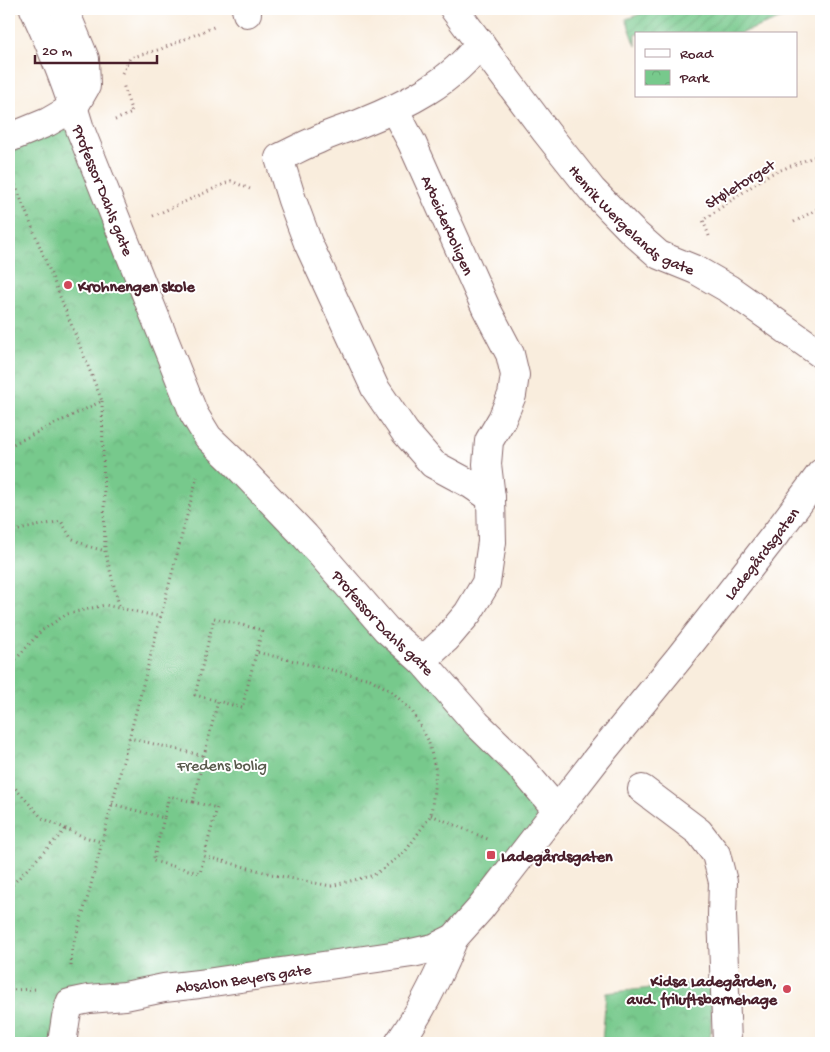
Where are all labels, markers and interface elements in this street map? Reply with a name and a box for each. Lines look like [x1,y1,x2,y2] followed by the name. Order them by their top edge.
[35,32,158,64] scale bar
[635,32,798,98] legend
[42,43,72,61] text: 20 m
[680,46,714,64] text: Road
[679,70,710,88] text: Park
[66,122,136,260] street label: Professor Dahls gate
[703,156,780,215] street label: Støletorget
[563,162,697,282] street label: Henrik Wergelands gate
[415,173,476,279] street label: Arbeiderboligen
[62,279,74,291] marker: Krohnengen skole
[77,279,195,298] place label: Krohnengen skole
[722,505,805,605] street label: Ladegårdsgaten
[325,567,437,681] street label: Professor Dahls gate
[176,758,267,777] park label: Fredens bolig
[501,848,613,868] place label: Ladegårdsgaten
[485,849,497,861] marker: Ladegårdsgaten
[175,962,313,1000] street label: Absalon Beyers gate
[626,973,778,1011] place label: Kidsa Ladegården, avd. friluftsbarnehage
[781,983,793,995] marker: Kidsa Ladegården, avd. friluftsbarnehage

